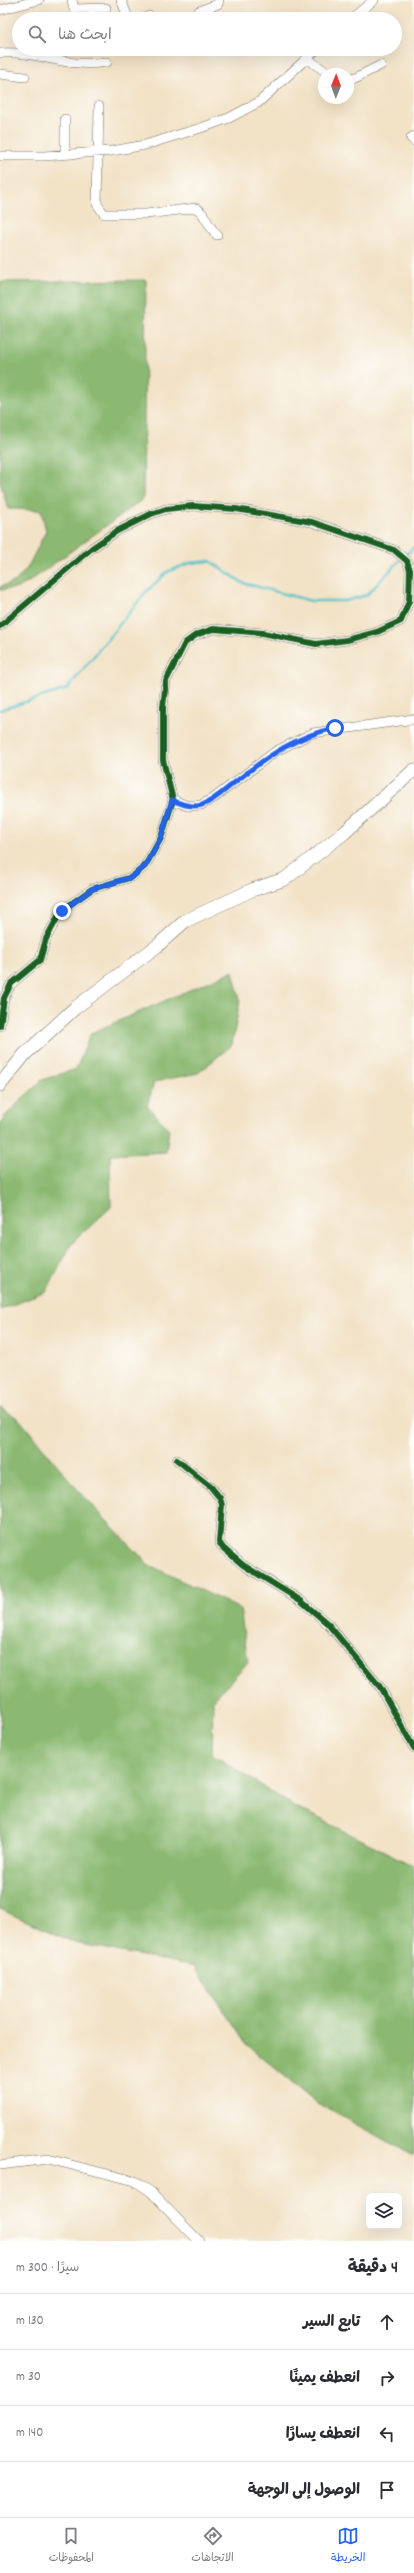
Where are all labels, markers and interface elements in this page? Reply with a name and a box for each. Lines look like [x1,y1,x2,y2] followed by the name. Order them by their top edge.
[12,12,402,56] search box
[26,23,48,45] icon: search
[58,25,112,47] text: ابحث هنا
[318,68,354,104] north arrow
[326,719,344,737] route start
[53,902,71,920] route end
[366,2193,402,2229] map controls
[366,2193,402,2229] button: layers
[348,2257,398,2281] text: 4 دقيقة
[16,2259,79,2278] text: سيرًا · 300 m
[376,2311,398,2333] icon: ahead
[16,2312,44,2331] text: 130 m
[303,2312,360,2334] text: تابع السير
[376,2367,398,2389] icon: right
[16,2368,41,2387] text: 30 m
[290,2368,360,2390] text: انعطف يمينًا
[376,2423,398,2445] icon: left
[16,2424,43,2443] text: 140 m
[286,2424,360,2446] text: انعطف يسارًا
[376,2479,398,2501] icon: arrive
[248,2480,360,2502] text: الوصول إلى الوجهة
[49,2525,94,2567] tab: المحفوظات
[191,2525,234,2567] tab: الاتجاهات
[331,2525,365,2567] tab: الخريطة

